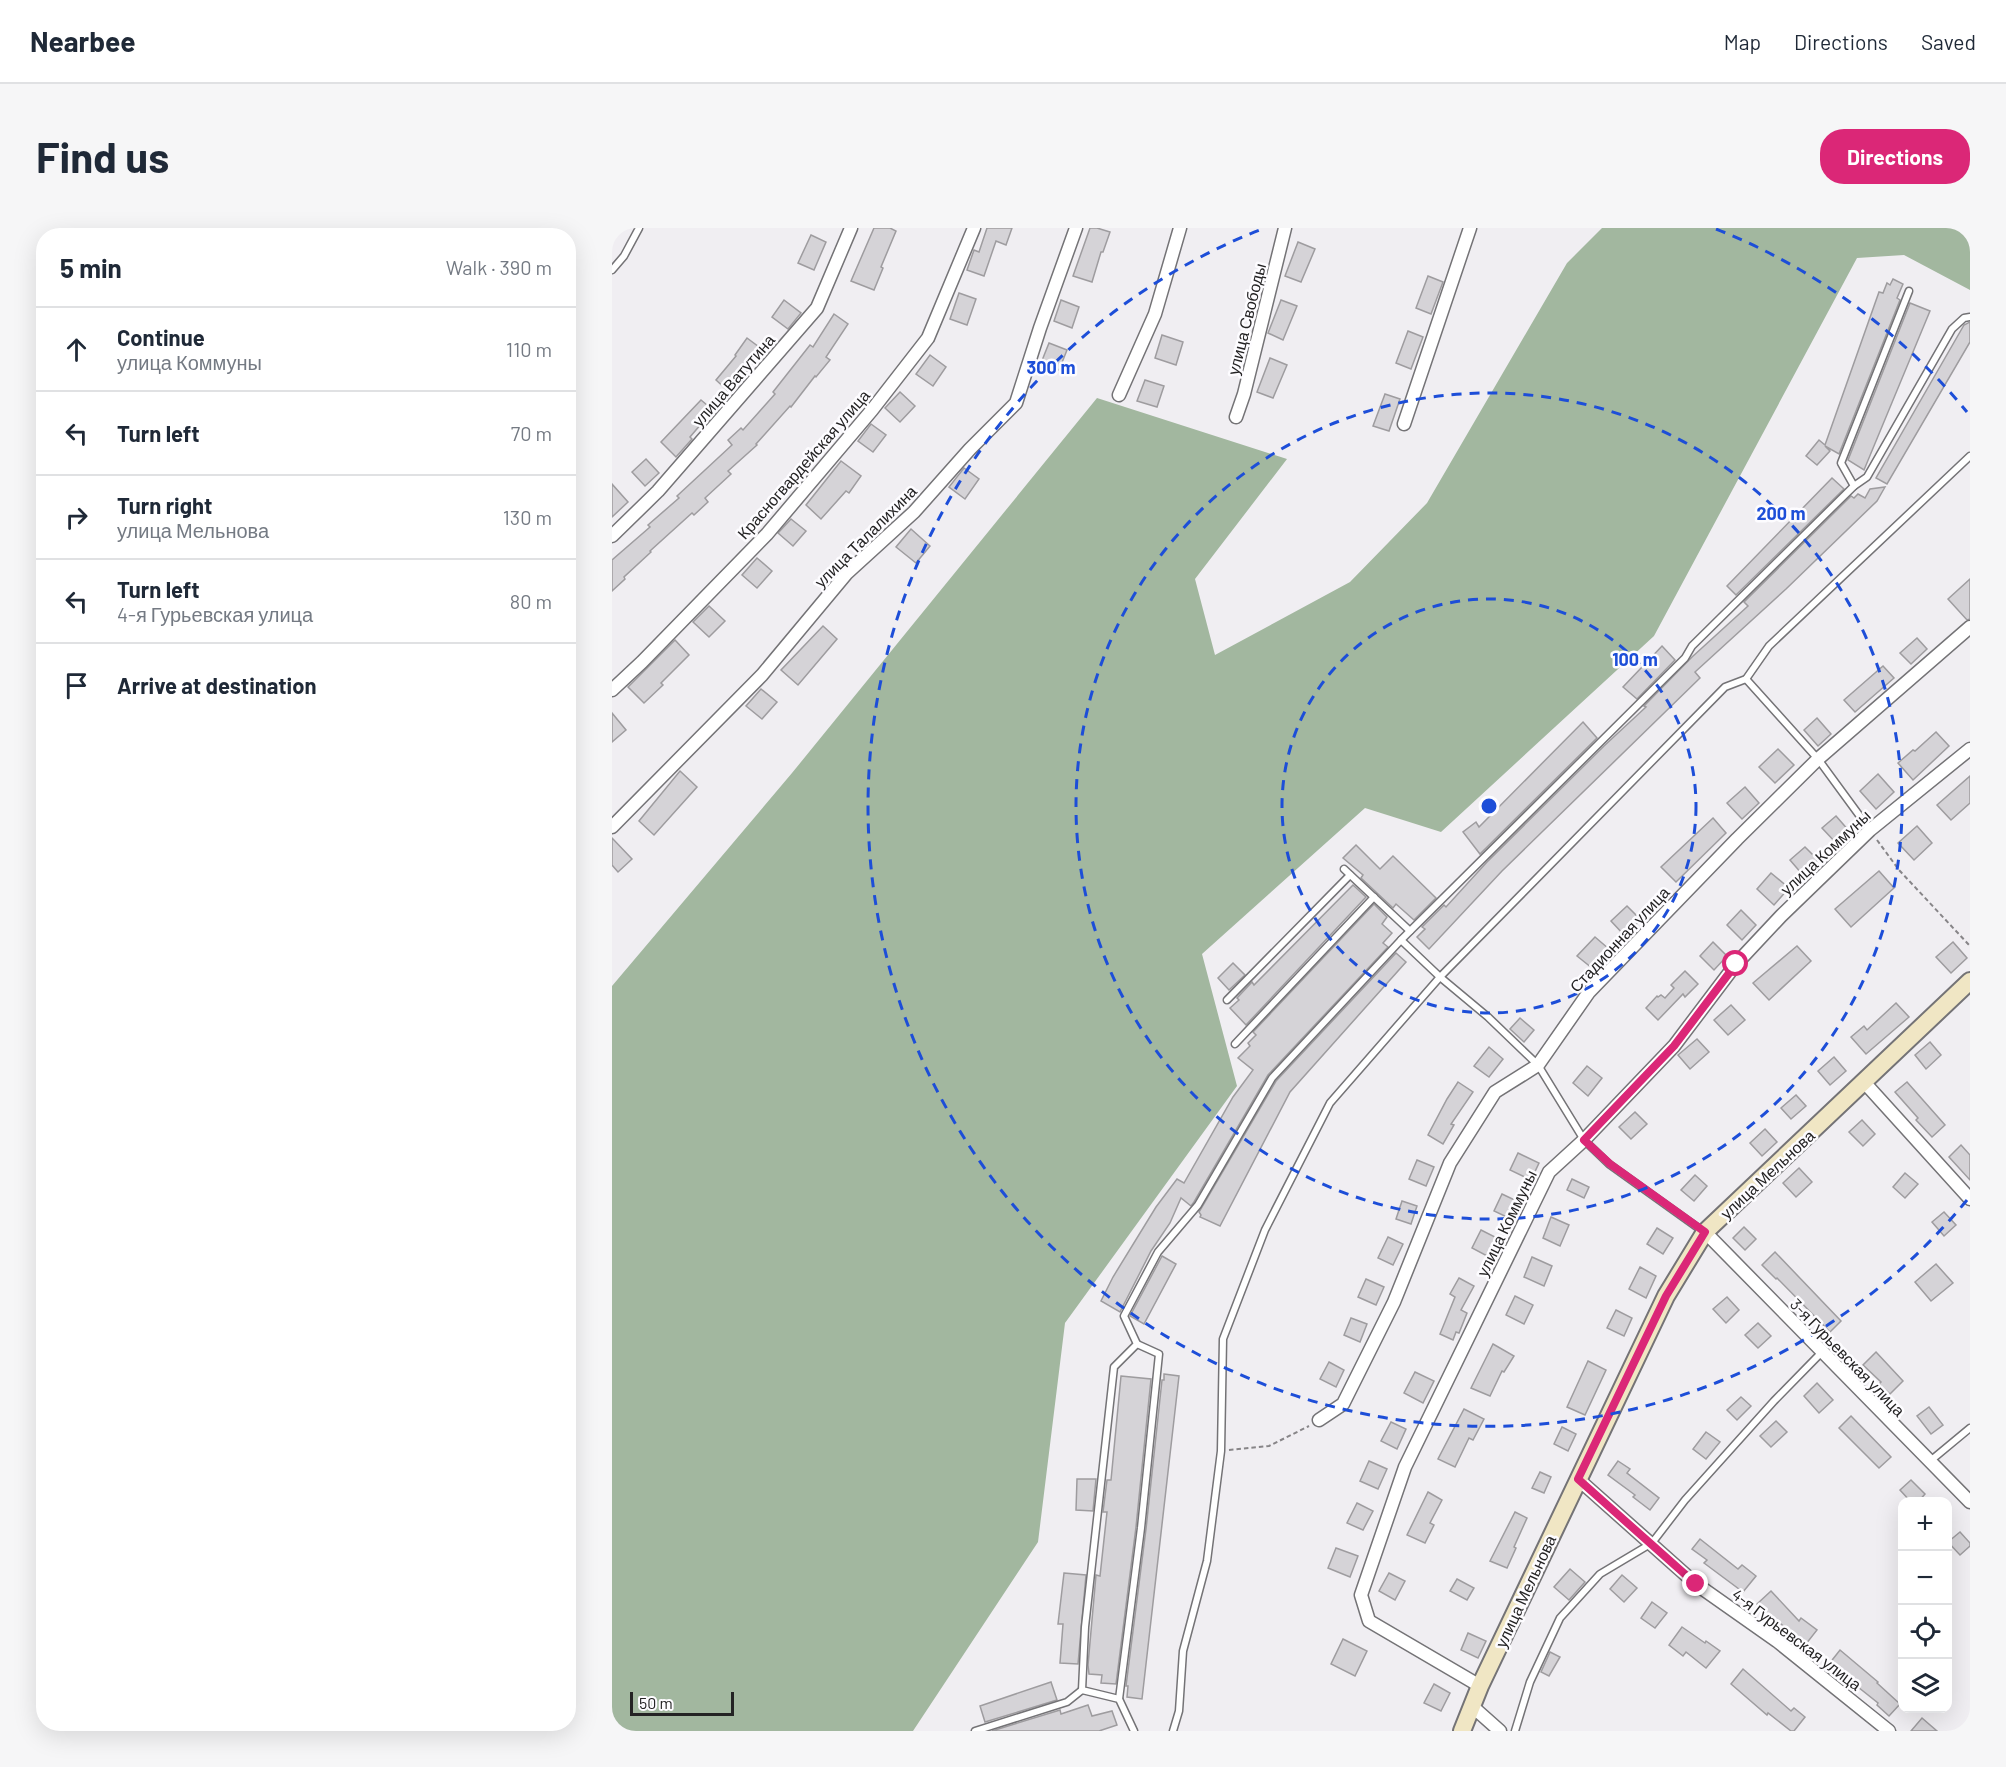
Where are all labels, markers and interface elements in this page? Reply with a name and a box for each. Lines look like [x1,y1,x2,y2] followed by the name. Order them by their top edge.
[30,24,136,58] text: Nearbee
[1724,29,1761,54] text: Map
[1794,29,1888,54] text: Directions
[1921,29,1976,54] text: Saved
[1820,129,1970,184] button: Directions
[36,131,169,181] text: Find us
[60,252,122,283] text: 5 min
[446,255,552,279] text: Walk · 390 m
[1223,261,1269,377] street label: улица Свободы
[117,324,205,350] text: Continue
[688,330,778,430] street label: улица Ватутина
[60,333,93,366] icon: ahead
[506,337,552,361] text: 110 m
[117,350,262,374] text: улица Коммуны
[1027,356,1075,378] text: 300 m
[733,385,873,543] street label: Красногвардейская улица
[60,417,93,450] icon: left
[117,420,200,446] text: Turn left
[511,421,552,445] text: 70 m
[810,481,920,591] street label: улица Талалихина
[117,492,212,518] text: Turn right
[60,501,93,534] icon: right
[1756,502,1806,524] text: 200 m
[503,505,552,529] text: 130 m
[117,518,269,542] text: улица Мельнова
[117,576,200,602] text: Turn left
[60,585,93,618] icon: left
[510,589,552,613] text: 80 m
[117,602,313,626] text: 4-я Гурьевская улица
[1612,648,1658,670] text: 100 m
[60,669,93,702] icon: arrive
[117,672,316,698] text: Arrive at destination
[1479,796,1499,816] centre of rings
[1776,806,1874,898] street label: улица Коммуны
[1565,882,1673,996] street label: Стадионная улица
[1722,950,1748,976] route start
[1716,1125,1818,1222] street label: улица Мельнова
[1472,1167,1540,1279] street label: улица Коммуны
[1787,1294,1909,1420] street label: 3-я Гурьевская улица
[1898,1497,1952,1713] map controls
[1898,1497,1952,1551] button: +
[1491,1532,1559,1650] street label: улица Мельнова
[1898,1551,1952,1605] button: −
[1682,1570,1708,1596] route end
[1729,1584,1865,1694] street label: 4-я Гурьевская улица
[1898,1605,1952,1659] button: locate
[1898,1659,1952,1713] button: layers
[630,1689,734,1716] scale bar
[639,1693,673,1712] text: 50 m

